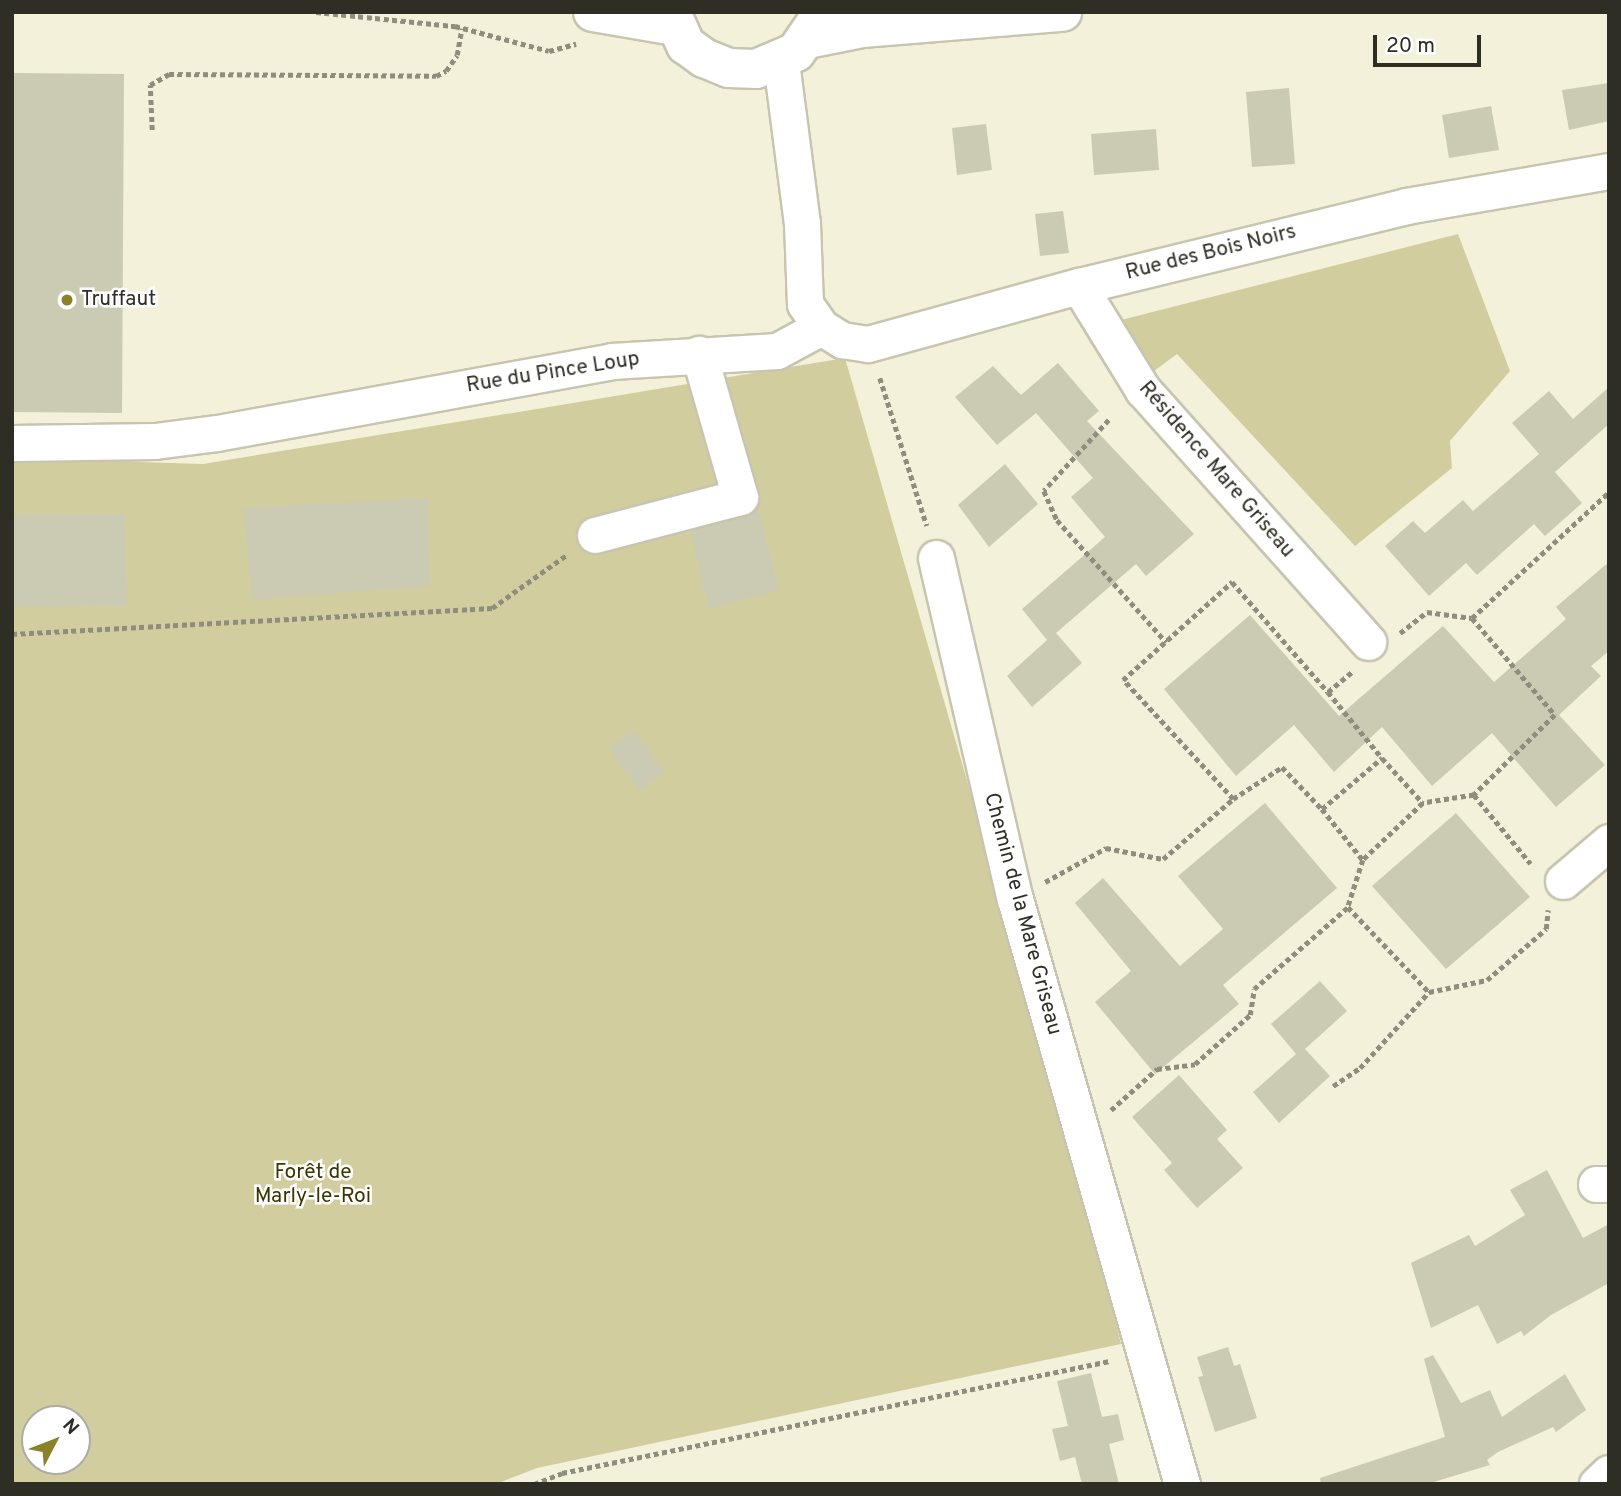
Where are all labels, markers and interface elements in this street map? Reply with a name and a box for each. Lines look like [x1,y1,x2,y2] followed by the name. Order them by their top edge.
[1376,21,1484,65] scale bar
[1386,33,1435,60] text: 20 m
[1123,220,1299,286] street label: Rue des Bois Noirs
[81,287,156,313] place label: Truffaut
[59,292,75,308] marker: Truffaut
[465,347,641,399] street label: Rue du Pince Loup
[1133,377,1299,563] street label: Résidence Mare Griseau
[978,790,1066,1038] street label: Chemin de la Mare Griseau
[255,1160,371,1210] park label: Forêt de Marly-le-Roi
[21,1405,91,1475] north arrow
[57,1414,84,1440] text: N

